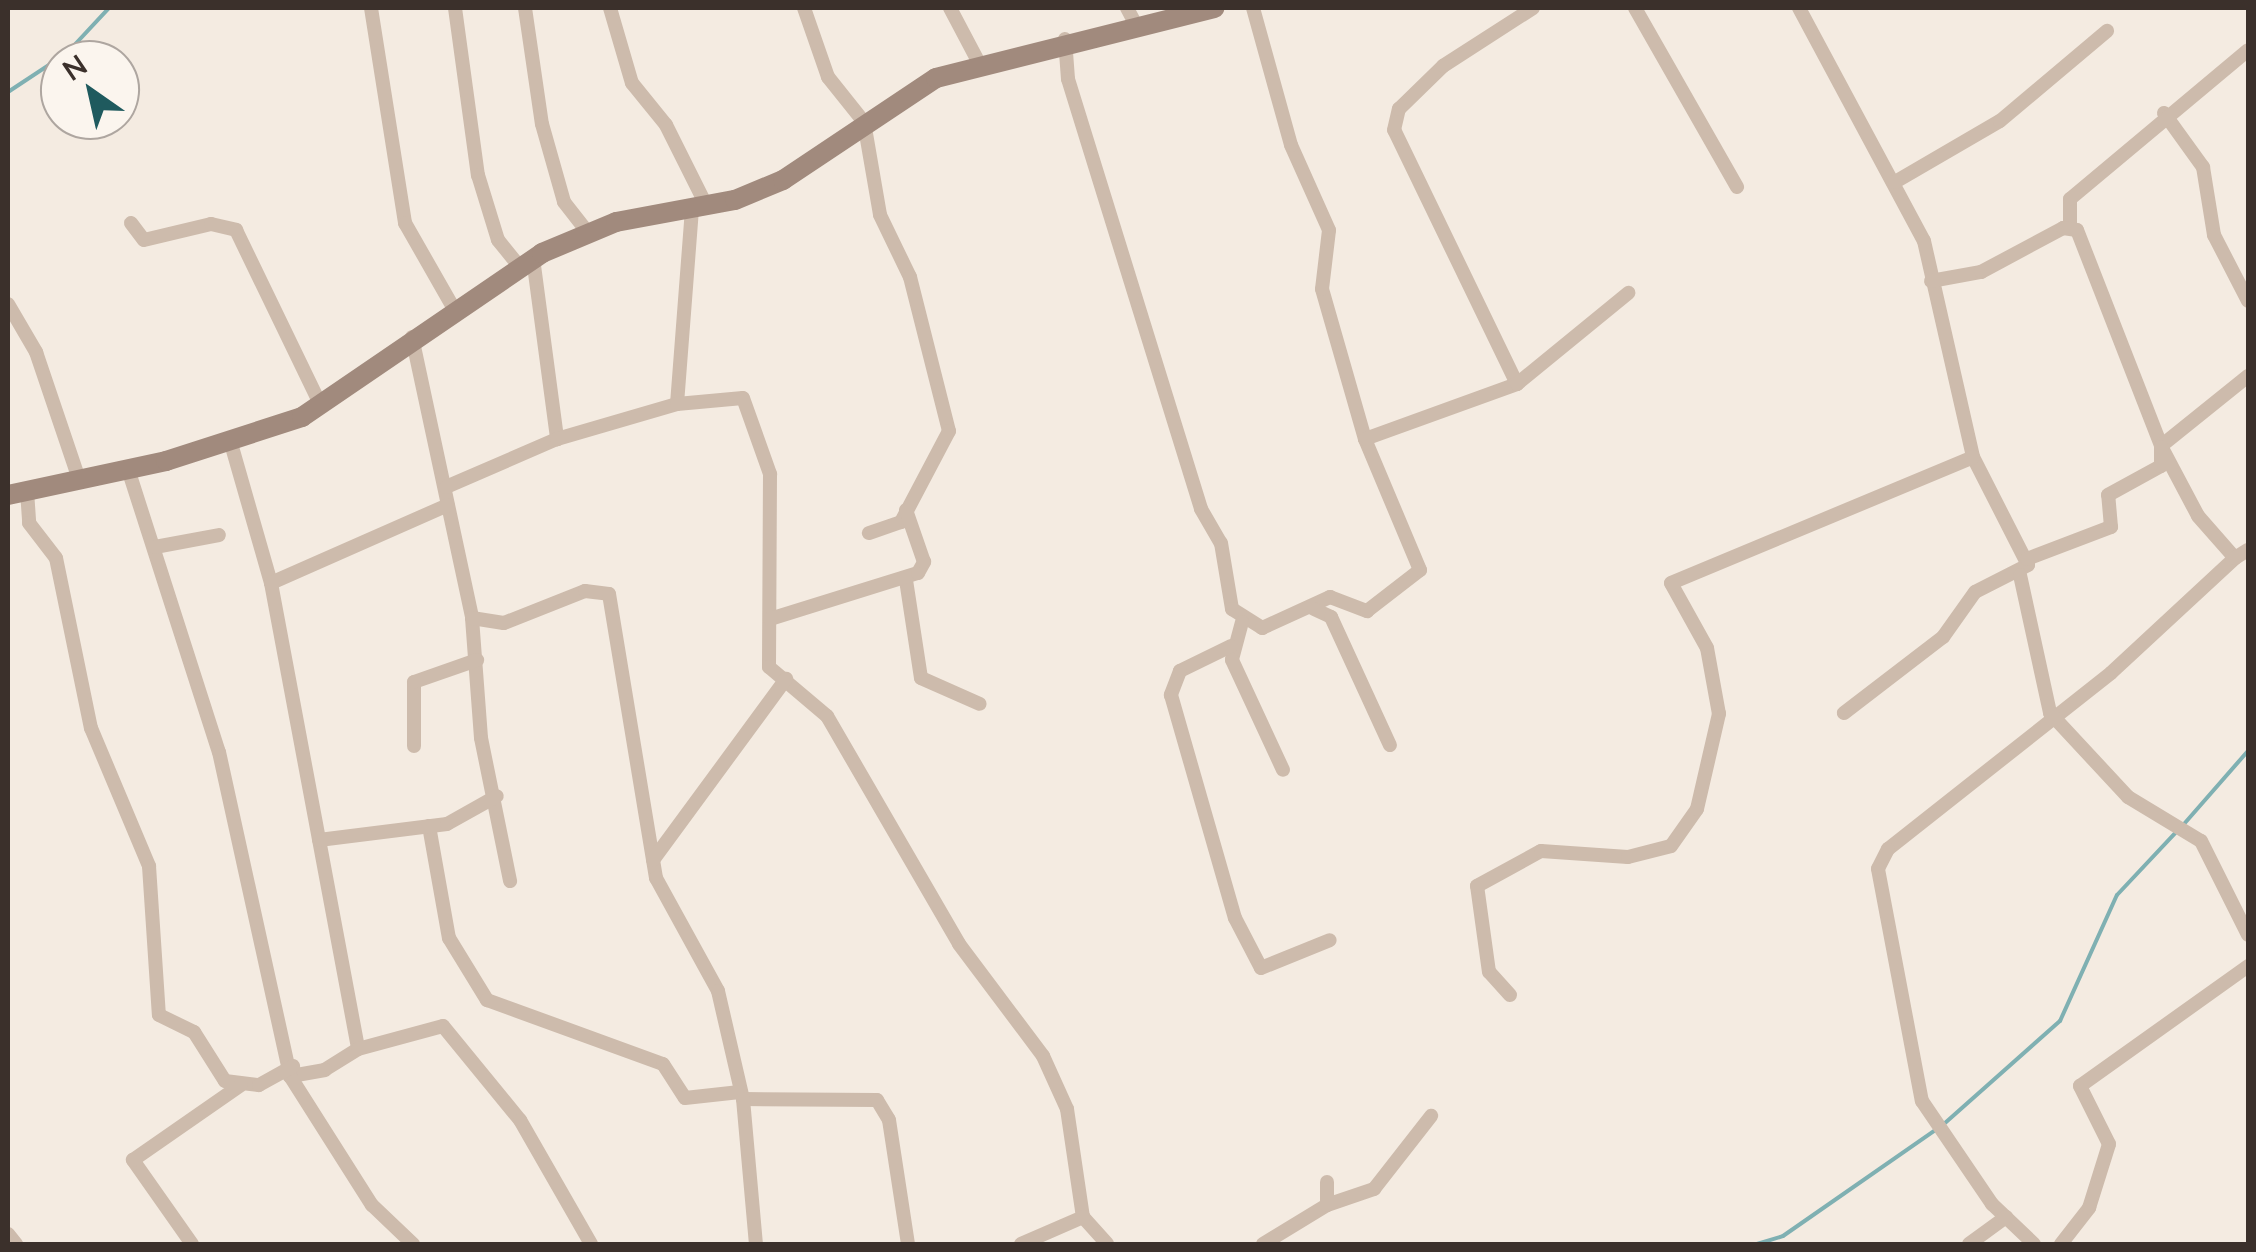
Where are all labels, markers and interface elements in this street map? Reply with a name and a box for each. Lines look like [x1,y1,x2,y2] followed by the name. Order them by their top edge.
[40,40,140,140] north arrow
[56,47,93,87] text: N

